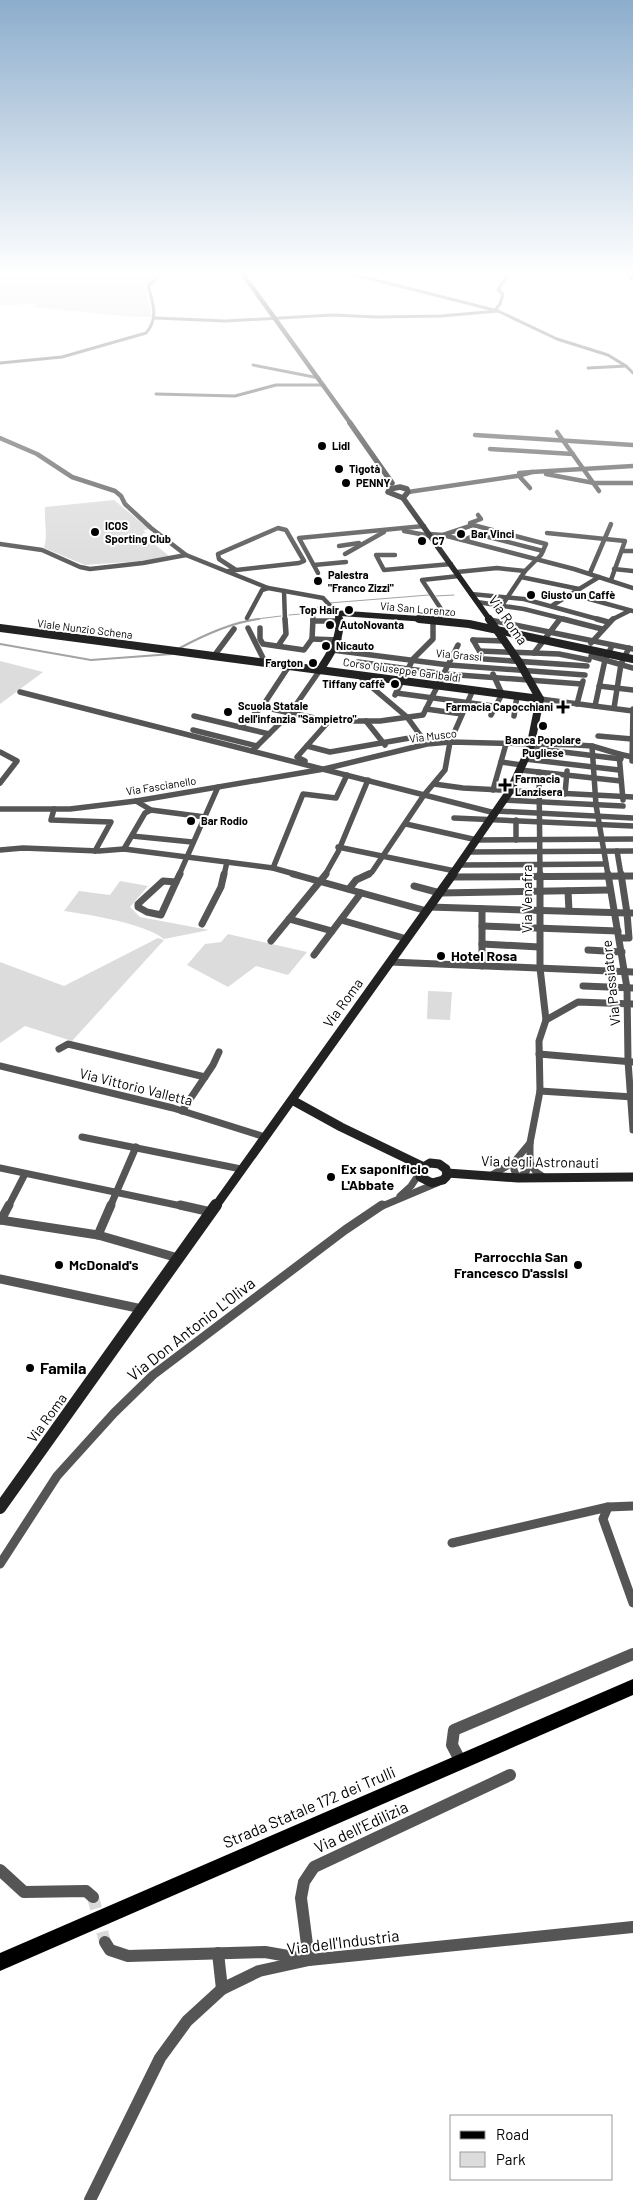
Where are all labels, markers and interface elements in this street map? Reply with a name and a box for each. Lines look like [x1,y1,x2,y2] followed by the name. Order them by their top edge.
[332,439,350,452] place label: Lidl
[316,440,328,452] marker: Lidl
[349,462,380,475] place label: Tigotà
[333,463,345,475] marker: Tigotà
[356,476,391,489] place label: PENNY
[340,477,352,489] marker: PENNY
[105,519,171,545] place label: ICOS Sporting Club
[89,526,101,538] marker: ICOS Sporting Club
[471,527,515,540] place label: Bar Vinci
[455,528,467,540] marker: Bar Vinci
[432,534,445,547] place label: C7
[416,535,428,547] marker: C7
[328,568,394,594] place label: Palestra "Franco Zizzi"
[312,575,324,587] marker: Palestra "Franco Zizzi"
[541,588,615,601] place label: Giusto un Caffè
[525,589,537,601] marker: Giusto un Caffè
[485,592,532,648] street label: Via Roma
[380,599,457,618] street label: Via San Lorenzo
[299,603,340,616] place label: Top Hair
[343,604,355,616] marker: Top Hair
[37,616,134,641] street label: Viale Nunzio Schena
[340,618,404,631] place label: AutoNovanta
[324,619,336,631] marker: AutoNovanta
[336,639,374,652] place label: Nicauto
[320,640,332,652] marker: Nicauto
[435,646,483,663] street label: Via Grassi
[342,655,462,684] street label: Corso Giuseppe Garibaldi
[265,656,303,669] place label: Fargton
[307,657,319,669] marker: Fargton
[322,677,385,690] place label: Tiffany caffè
[389,678,401,690] marker: Tiffany caffè
[238,699,357,725] place label: Scuola Statale dell'infanzia "Sampietro"
[446,700,553,713] place label: Farmacia Capocchiani
[557,701,569,713] marker: Farmacia Capocchiani
[222,706,234,718] marker: Scuola Statale dell'infanzia "Sampietro"
[537,720,549,732] marker: Banca Popolare Pugliese
[408,726,457,745] street label: Via Musco
[505,733,581,759] place label: Banca Popolare Pugliese
[515,772,563,798] place label: Farmacia Lanzisera
[125,774,197,797] street label: Via Fascianello
[499,779,511,791] marker: Farmacia Lanzisera
[201,814,248,827] place label: Bar Rodio
[185,815,197,827] marker: Bar Rodio
[518,865,535,933] street label: Via Venafra
[598,939,623,1027] street label: Via Passiatore
[451,947,517,964] place label: Hotel Rosa
[435,950,447,962] marker: Hotel Rosa
[319,975,366,1031] street label: Via Roma
[78,1064,195,1109] street label: Via Vittorio Valletta
[481,1152,599,1171] street label: Via degli Astronauti
[341,1160,429,1193] place label: Ex saponificio L'Abbate
[325,1171,337,1183] marker: Ex saponificio L'Abbate
[454,1248,568,1281] place label: Parrocchia San Francesco D'assisi
[69,1256,138,1273] place label: McDonald's
[53,1259,65,1271] marker: McDonald's
[572,1259,584,1271] marker: Parrocchia San Francesco D'assisi
[123,1273,258,1384] street label: Via Don Antonio L'Oliva
[40,1358,86,1377] place label: Famila
[24,1362,36,1374] marker: Famila
[23,1390,70,1446] street label: Via Roma
[220,1762,398,1852] street label: Strada Statale 172 dei Trulli
[311,1797,411,1857] street label: Via dell'Edilizia
[286,1925,400,1958] street label: Via dell'Industria
[450,2115,613,2180] legend
[496,2125,529,2143] text: Road
[496,2150,526,2168] text: Park

